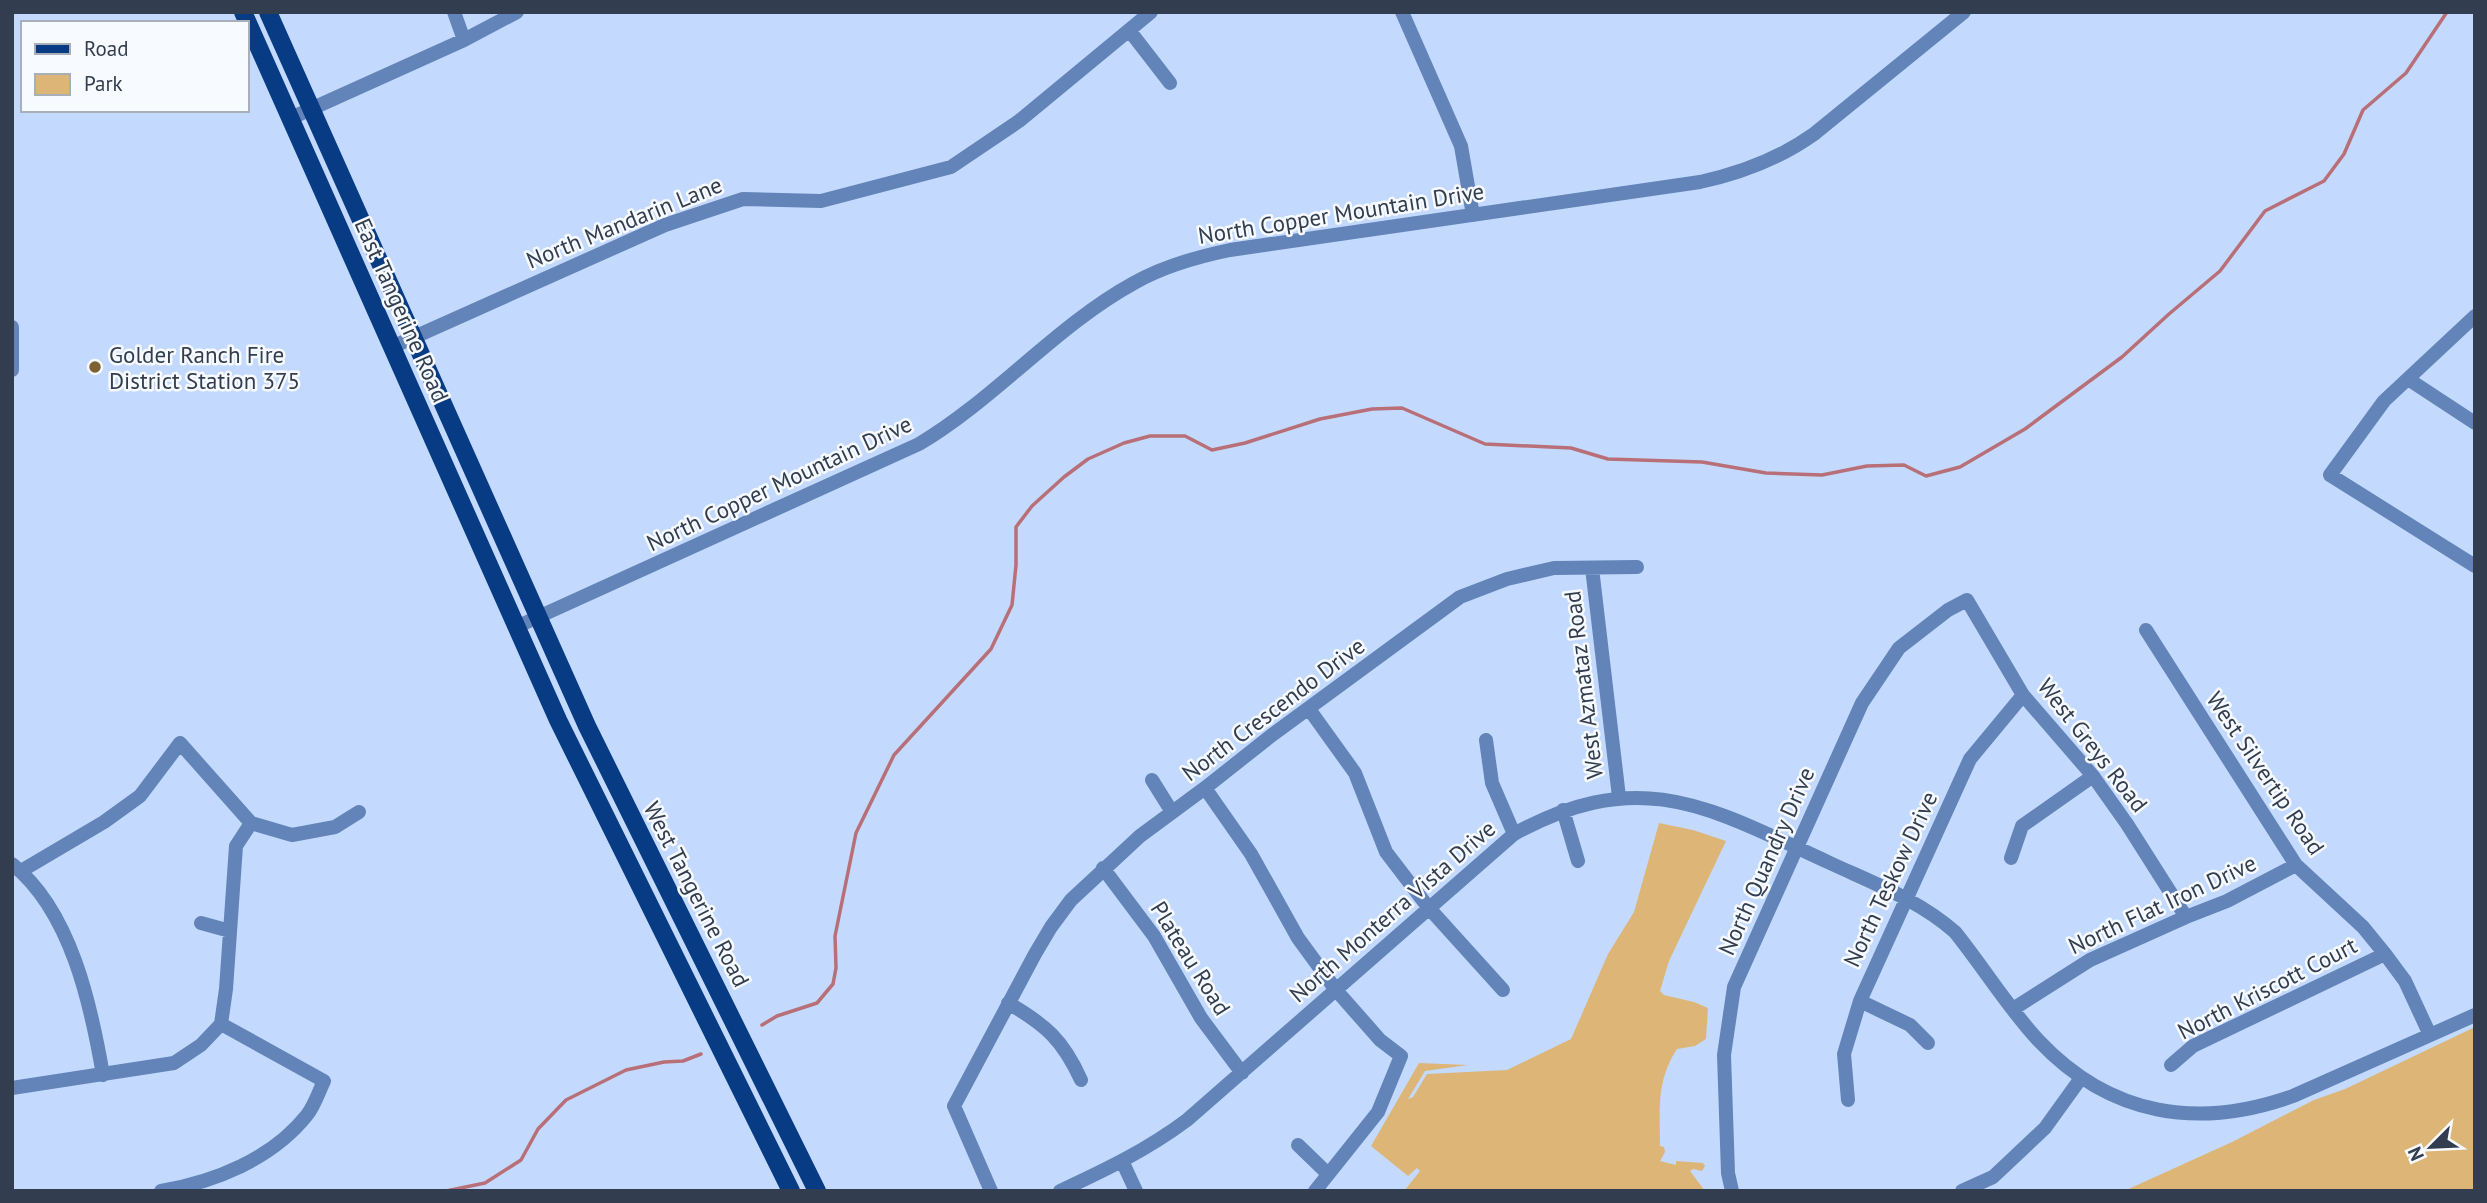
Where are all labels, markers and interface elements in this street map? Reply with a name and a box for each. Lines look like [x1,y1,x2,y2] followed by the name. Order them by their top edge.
[21,21,248,112] legend
[84,35,128,62] text: Road
[84,70,123,97] text: Park
[522,169,726,275] street label: North Mandarin Lane
[1196,176,1486,250] street label: North Copper Mountain Drive
[348,214,456,406] street label: East Tangerine Road
[109,340,300,395] place label: Golder Ranch Fire District Station 375
[87,359,103,375] marker: Golder Ranch Fire District Station 375
[642,409,916,557] street label: North Copper Mountain Drive
[1557,589,1609,781] street label: West Azmataz Road
[1176,631,1370,787] street label: North Crescendo Drive
[2032,672,2154,818] street label: West Greys Road
[2201,686,2331,860] street label: West Silvertip Road
[1712,762,1820,960] street label: North Quandry Drive
[1837,787,1943,971] street label: North Teskow Drive
[638,796,756,992] street label: West Tangerine Road
[1283,814,1501,1008] street label: North Monterra Vista Drive
[2063,848,2261,960] street label: North Flat Iron Drive
[1145,896,1237,1020] street label: Plateau Road
[2173,930,2362,1046] street label: North Kriscott Court
[2396,1112,2466,1182] north arrow
[2402,1143,2429,1164] text: N

